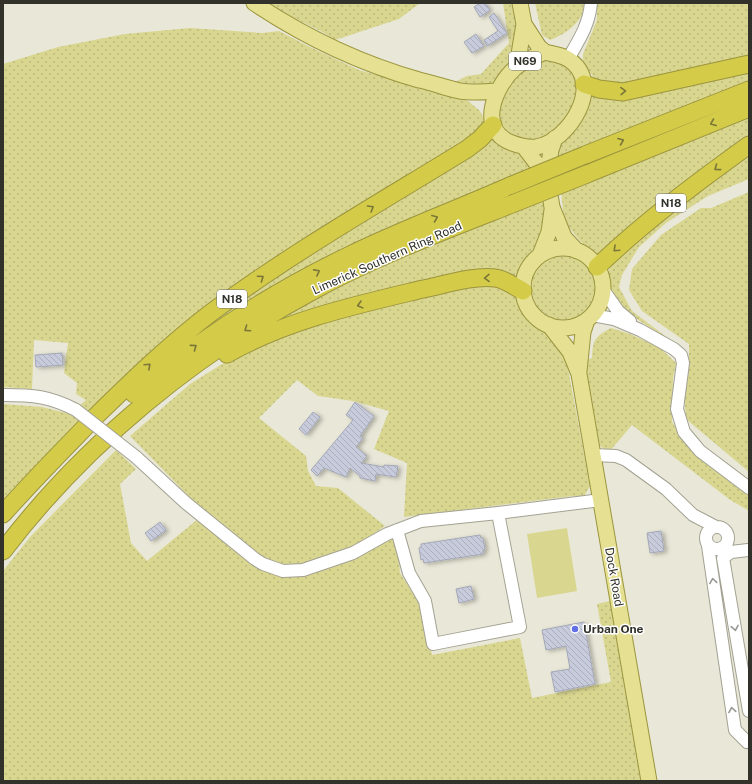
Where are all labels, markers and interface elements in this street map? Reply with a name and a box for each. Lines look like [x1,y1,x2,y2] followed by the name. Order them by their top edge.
[509,52,541,70] road number: N69
[620,87,626,95] one-way arrow
[709,118,716,126] one-way arrow
[617,137,624,145] one-way arrow
[715,163,722,170] one-way arrow
[656,194,686,212] road number: N18
[367,205,374,213] one-way arrow
[432,215,439,223] one-way arrow
[310,219,464,297] street label: Limerick Southern Ring Road
[613,244,621,252] one-way arrow
[313,269,320,276] one-way arrow
[484,274,490,282] one-way arrow
[257,276,264,283] one-way arrow
[217,290,247,308] road number: N18
[357,300,364,309] one-way arrow
[244,324,251,332] one-way arrow
[190,345,197,352] one-way arrow
[143,364,151,371] one-way arrow
[602,546,626,608] street label: Dock Road
[709,578,717,584] one-way arrow
[583,622,644,636] place label: Urban One
[570,624,580,634] marker: Urban One
[730,625,739,631] one-way arrow
[728,707,737,713] one-way arrow

